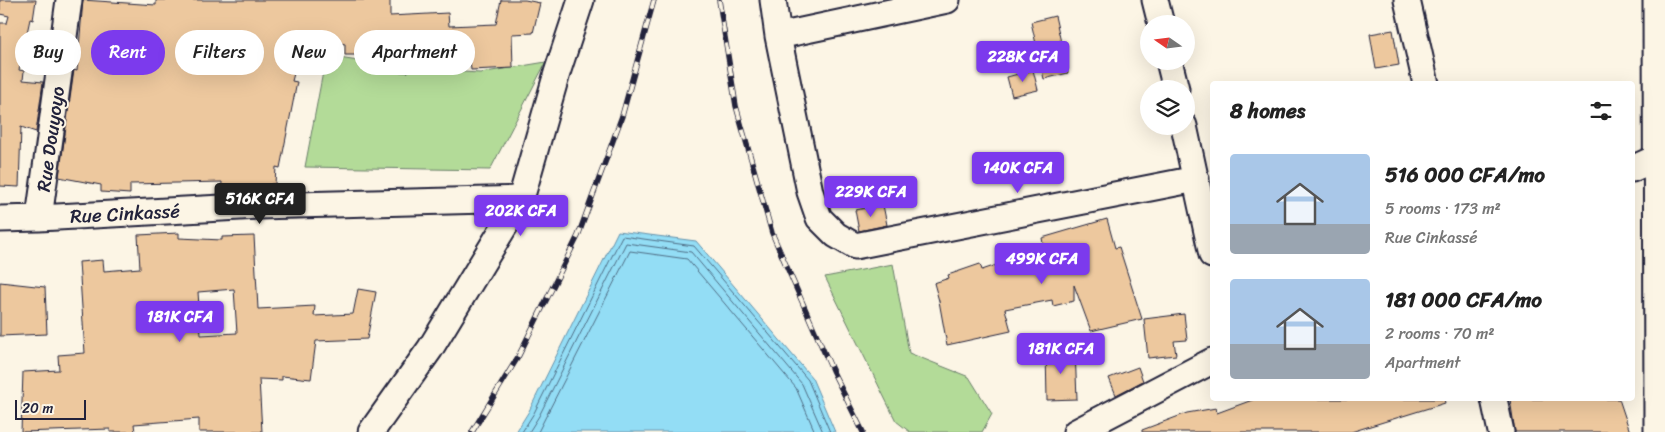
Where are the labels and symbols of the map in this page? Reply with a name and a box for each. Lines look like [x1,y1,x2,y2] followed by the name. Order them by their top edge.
[1140,15,1195,70] north arrow
[971,41,1075,83] pin: 228K CFA
[27,84,74,194] street label: Rue Douyoyo
[966,152,1070,194] pin: 140K CFA
[819,176,923,218] pin: 229K CFA
[208,182,312,225] pin: 516K CFA
[69,194,181,233] street label: Rue Cinkassé
[469,194,573,237] pin: 202K CFA
[990,242,1094,285] pin: 499K CFA
[128,300,232,343] pin: 181K CFA
[1009,332,1113,375] pin: 181K CFA
[15,397,86,420] scale bar

